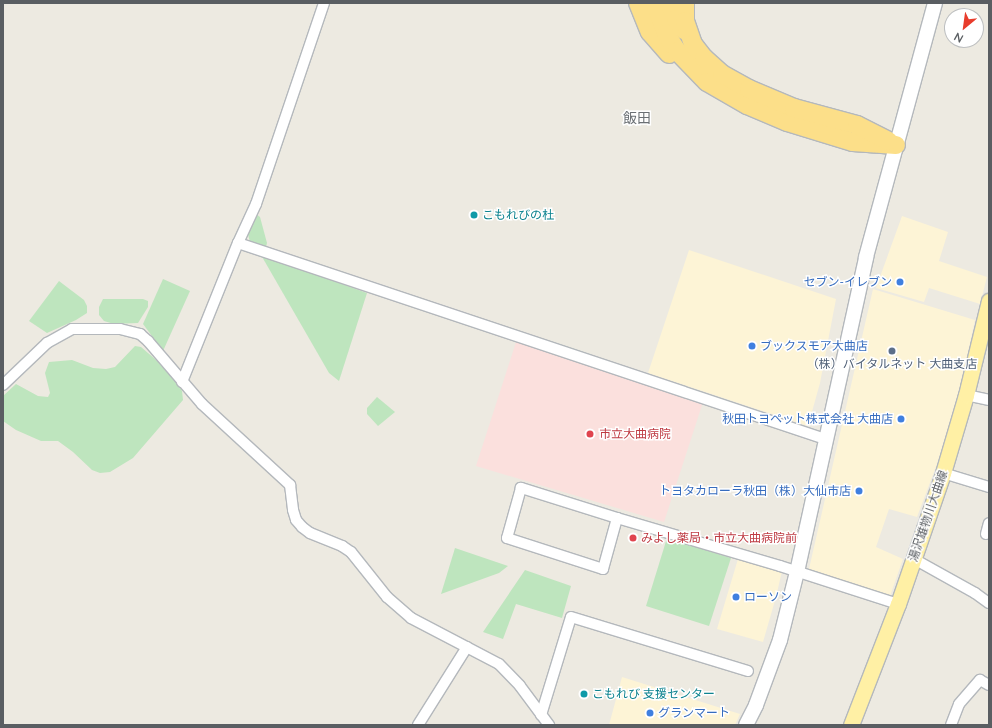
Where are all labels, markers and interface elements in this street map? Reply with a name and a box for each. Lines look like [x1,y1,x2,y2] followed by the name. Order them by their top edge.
[944,8,984,48] north arrow
[952,30,965,46] text: N
[623,110,651,126] district label: 飯田
[482,208,554,222] place label: こもれびの杜
[469,210,479,220] marker: こもれびの杜
[804,275,892,289] place label: セブン-イレブン
[895,277,905,287] marker: セブン-イレブン
[760,339,868,353] place label: ブックスモア大曲店
[747,341,757,351] marker: ブックスモア大曲店
[887,346,897,356] marker: （株）バイタルネット 大曲支店
[806,357,978,371] place label: （株）バイタルネット 大曲支店
[722,412,893,426] place label: 秋田トヨペット株式会社 大曲店
[896,414,906,424] marker: 秋田トヨペット株式会社 大曲店
[599,427,671,441] place label: 市立大曲病院
[584,428,596,440] marker: 市立大曲病院
[906,468,950,564] street label: 湯沢雄物川大曲線
[659,484,851,498] place label: トヨタカローラ秋田（株）大仙市店
[854,486,864,496] marker: トヨタカローラ秋田（株）大仙市店
[641,531,797,545] place label: みよし薬局・市立大曲病院前
[628,533,638,543] marker: みよし薬局・市立大曲病院前
[744,590,792,604] place label: ローソン
[731,592,741,602] marker: ローソン
[592,687,715,701] place label: こもれび 支援センター
[579,689,589,699] marker: こもれび 支援センター
[658,706,730,720] place label: グランマート
[645,708,655,718] marker: グランマート

